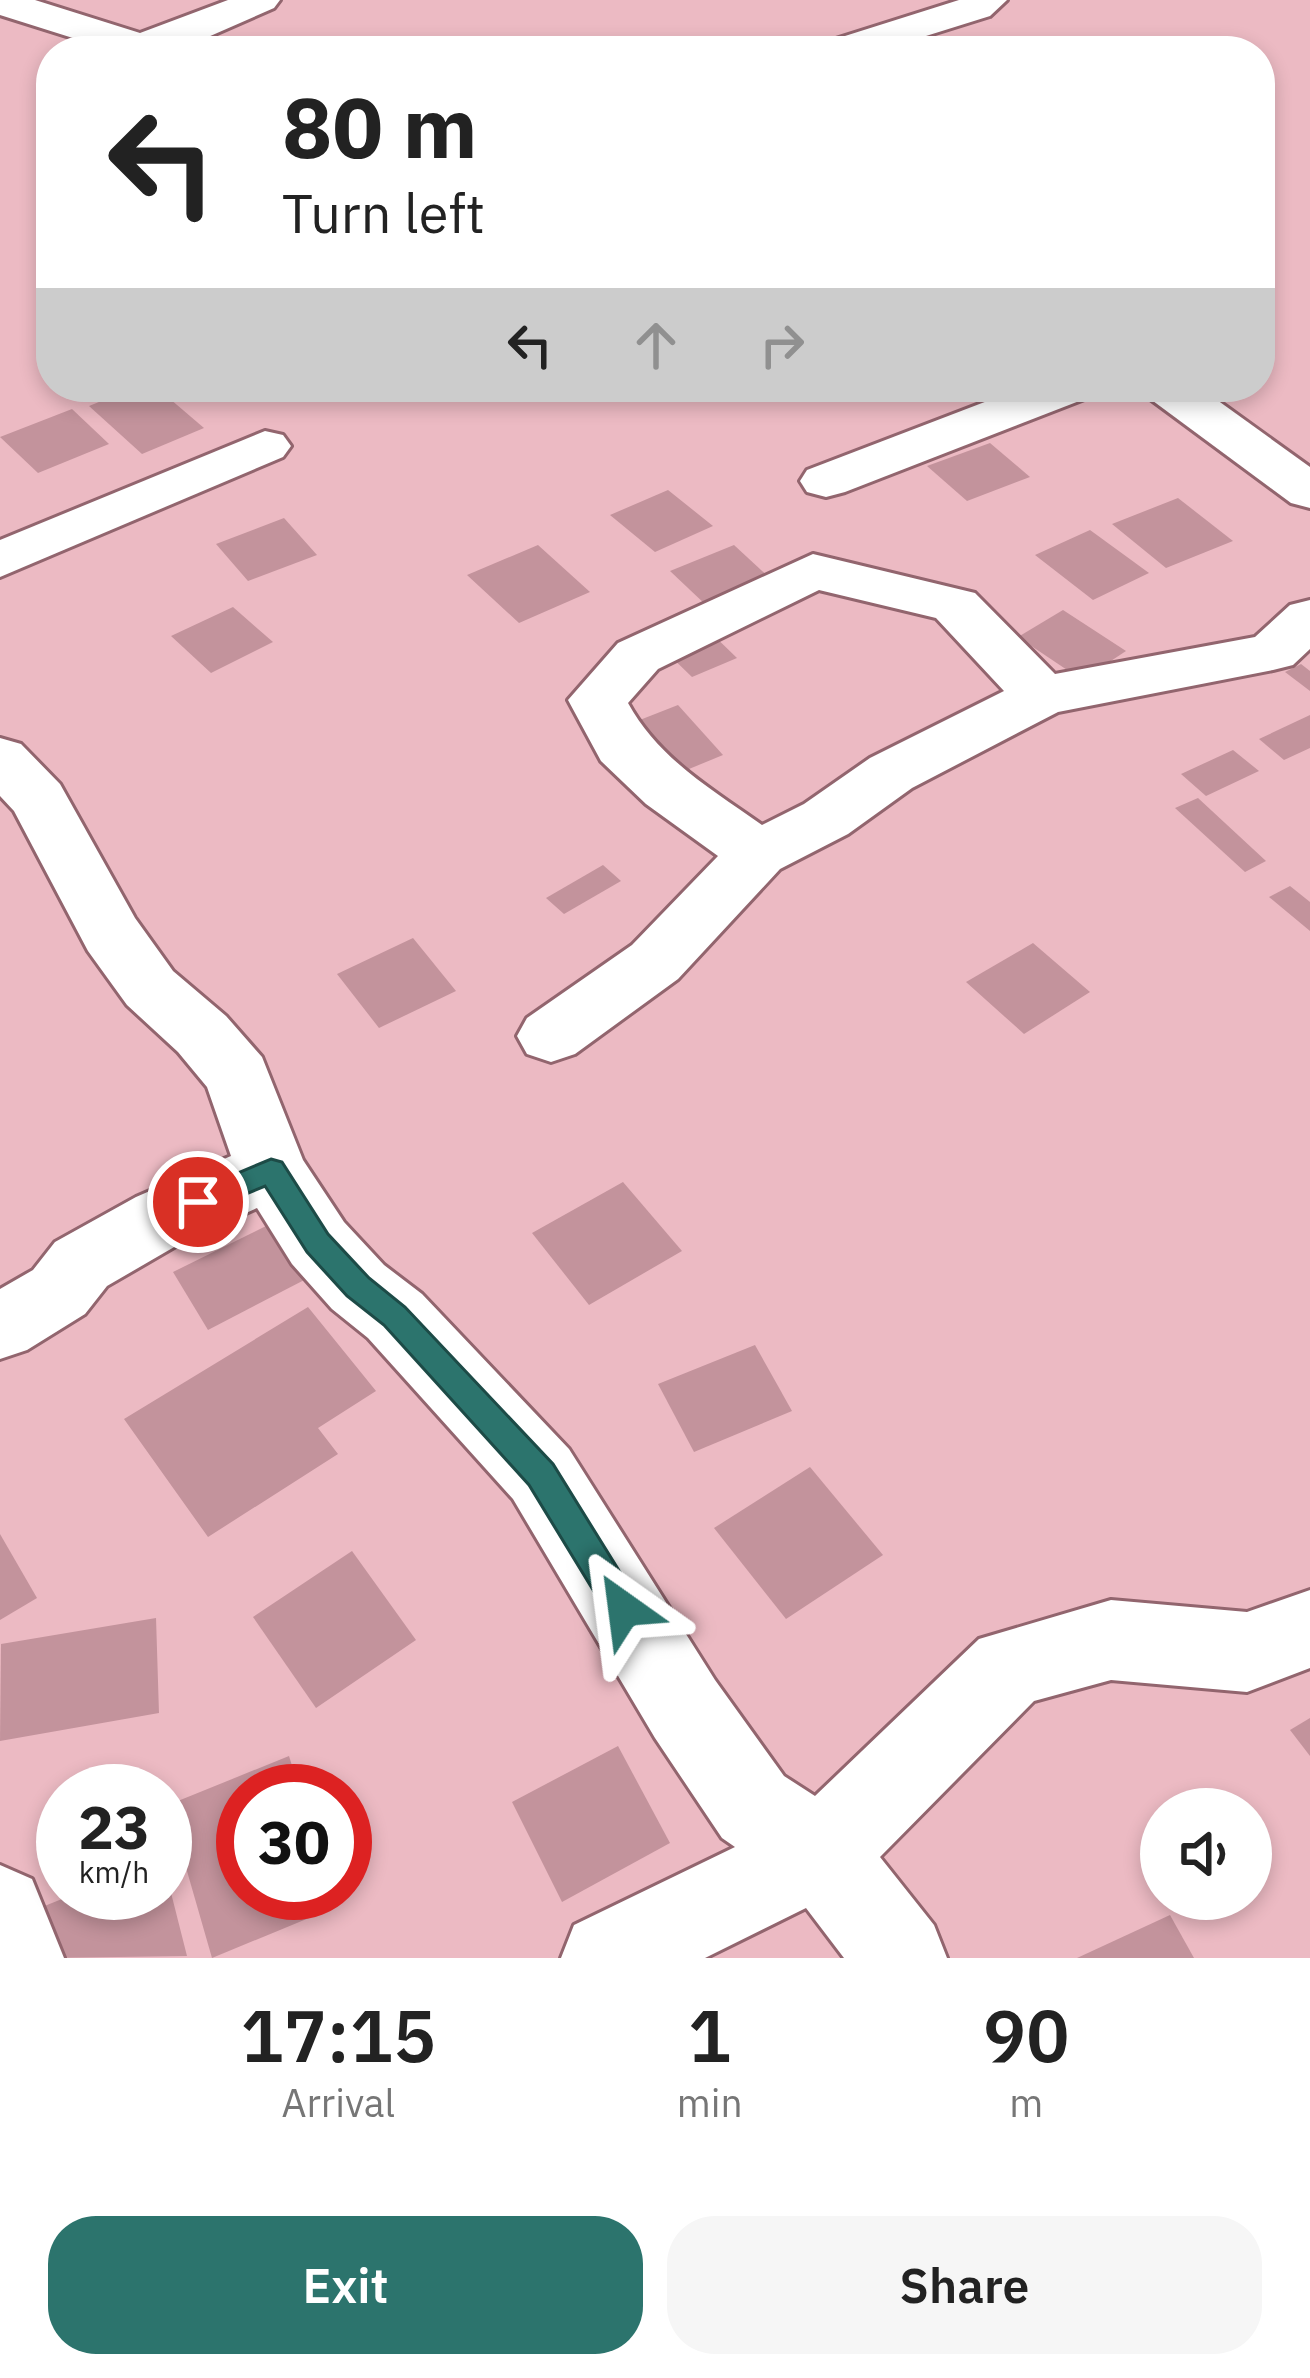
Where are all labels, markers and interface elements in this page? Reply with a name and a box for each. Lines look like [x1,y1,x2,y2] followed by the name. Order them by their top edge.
[282,72,478,181] text: 80 m
[84,84,240,240] icon: left
[282,178,485,248] text: Turn left
[497,312,563,378] icon: left
[623,312,689,378] icon: ahead
[749,312,815,378] icon: right
[147,1151,249,1253] pin
[165,1169,231,1235] icon: arrive
[561,1546,687,1672] position arrow
[216,1764,372,1920] speed limit sign: 30
[78,1787,150,1866] text: 23
[1140,1788,1272,1920] map controls
[1140,1788,1272,1920] button: sound
[79,1852,149,1891] text: km/h
[240,1988,436,2082] text: 17:15
[688,1988,731,2082] text: 1
[983,1988,1070,2082] text: 90
[282,2077,395,2128] text: Arrival
[677,2077,743,2128] text: min
[1009,2077,1043,2128] text: m
[48,2216,643,2354] button: Exit
[667,2216,1262,2354] button: Share

